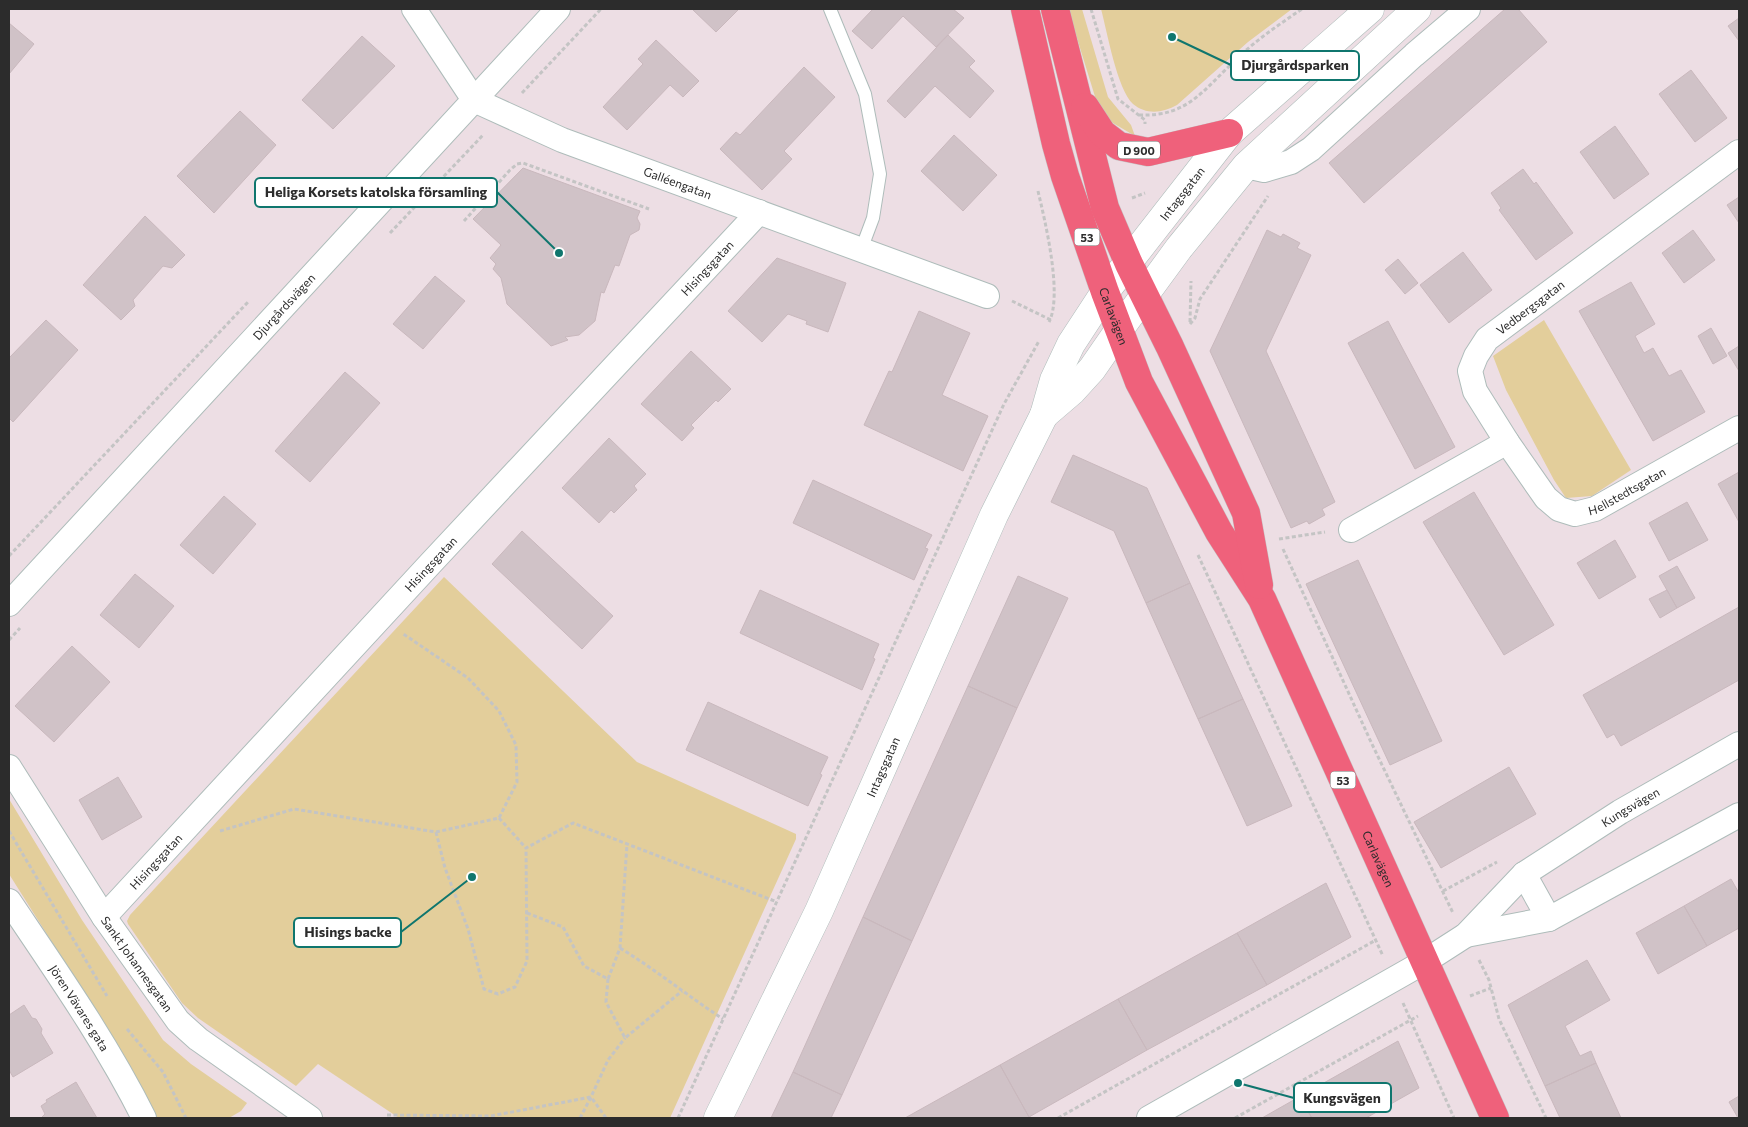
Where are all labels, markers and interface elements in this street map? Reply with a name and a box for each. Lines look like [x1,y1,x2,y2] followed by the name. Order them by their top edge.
[1231,51,1359,80] callout: Djurgårdsparken
[1241,56,1349,73] text: Djurgårdsparken
[1118,142,1160,158] road number: D 900
[642,164,714,201] street label: Galléengatan
[1157,164,1207,223] street label: Intagsgatan
[255,178,497,207] callout: Heliga Korsets katolska församling
[265,183,488,200] text: Heliga Korsets katolska församling
[1074,228,1100,246] road number: 53
[678,237,736,298] street label: Hisingsgatan
[250,270,318,342] street label: Djurgårdsvägen
[1493,277,1567,337] street label: Vedbergsgatan
[1097,285,1131,347] street label: Carlavägen
[1587,464,1668,517] street label: Hellstedtsgatan
[401,533,459,594] street label: Hisingsgatan
[863,735,902,799] street label: Intagsgatan
[1330,772,1356,788] road number: 53
[1598,784,1662,829] street label: Kungsvägen
[1360,828,1397,889] street label: Carlavägen
[127,831,185,892] street label: Hisingsgatan
[98,913,176,1014] street label: Sankt Johannesgatan
[294,918,401,947] callout: Hisings backe
[304,923,392,940] text: Hisings backe
[46,962,112,1053] street label: Jören Vävares gata
[1294,1083,1391,1112] callout: Kungsvägen
[1303,1089,1381,1106] text: Kungsvägen

